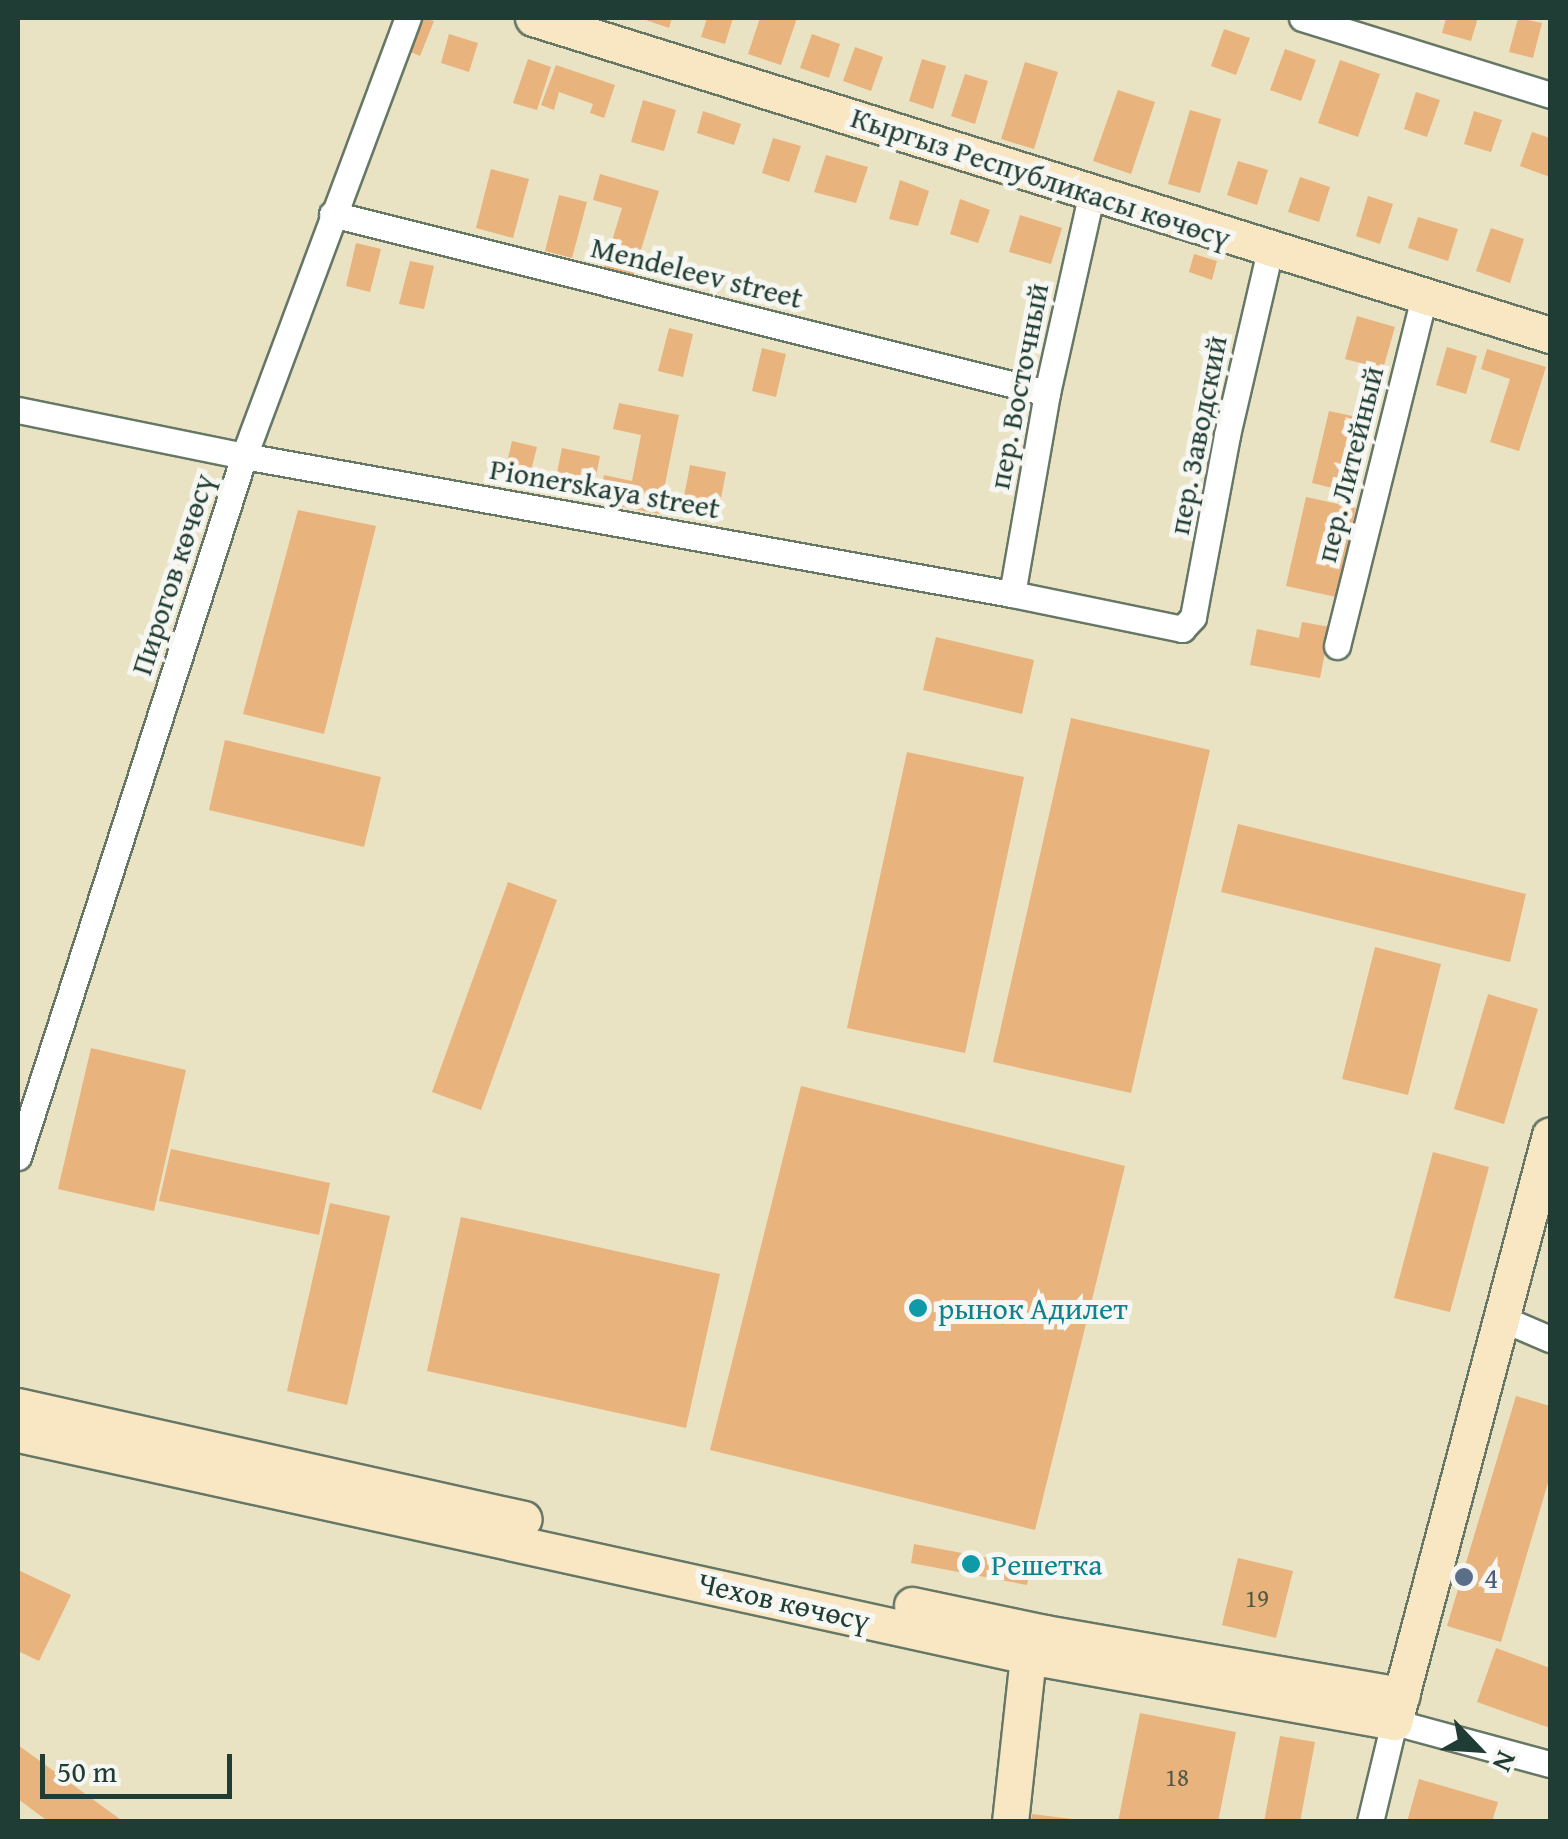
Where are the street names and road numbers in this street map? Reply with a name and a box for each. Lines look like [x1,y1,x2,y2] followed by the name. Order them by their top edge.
[847,99,1235,255] street label: Кыргыз Республикасы көчөсү
[587,228,807,316] street label: Mendeleev street
[980,280,1056,492] street label: пер. Восточный
[1160,333,1234,537] street label: пер. Заводский
[1307,362,1391,566] street label: пер. Литейный
[487,450,723,526] street label: Pionerskaya street
[123,469,221,679] street label: Пирогов көчөсү
[694,1564,874,1638] street label: Чехов көчөсү

